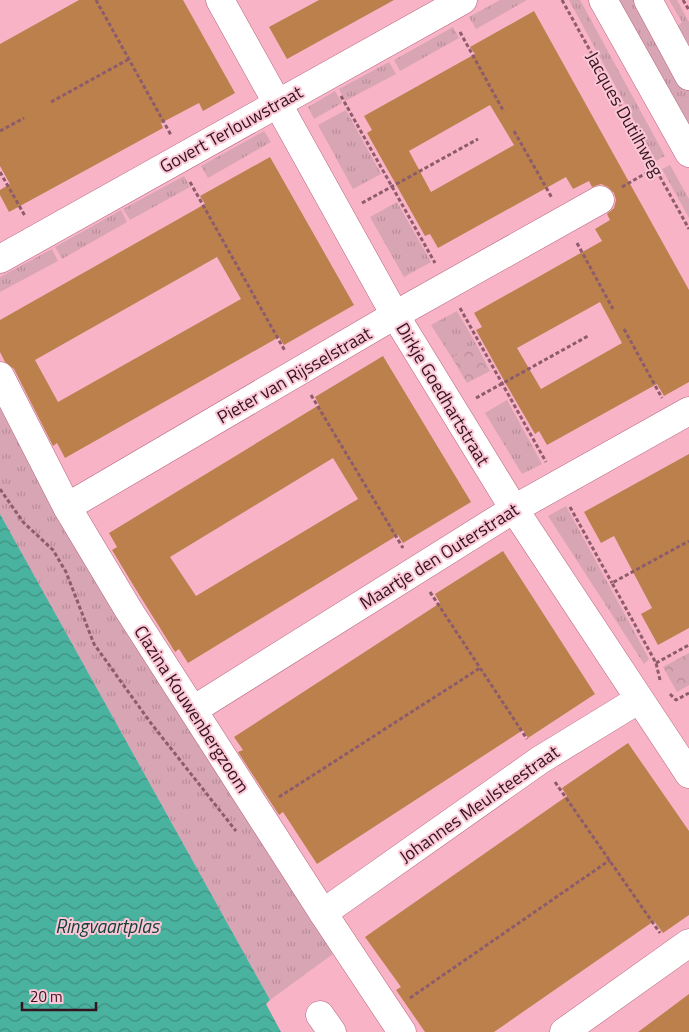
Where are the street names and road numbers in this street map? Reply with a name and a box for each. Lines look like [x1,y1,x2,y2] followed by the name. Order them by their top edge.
[579,46,671,182] street label: Jacques Dutilhweg
[155,78,308,180] street label: Govert Terlouwstraat
[389,317,497,471] street label: Dirkje Goedhartstraat
[212,319,377,430] street label: Pieter van Rijsselstraat
[354,496,524,616] street label: Maartje den Outerstraat
[128,620,256,798] street label: Clazina Kouwenbergzoom
[393,738,565,870] street label: Johannes Meulsteestraat

